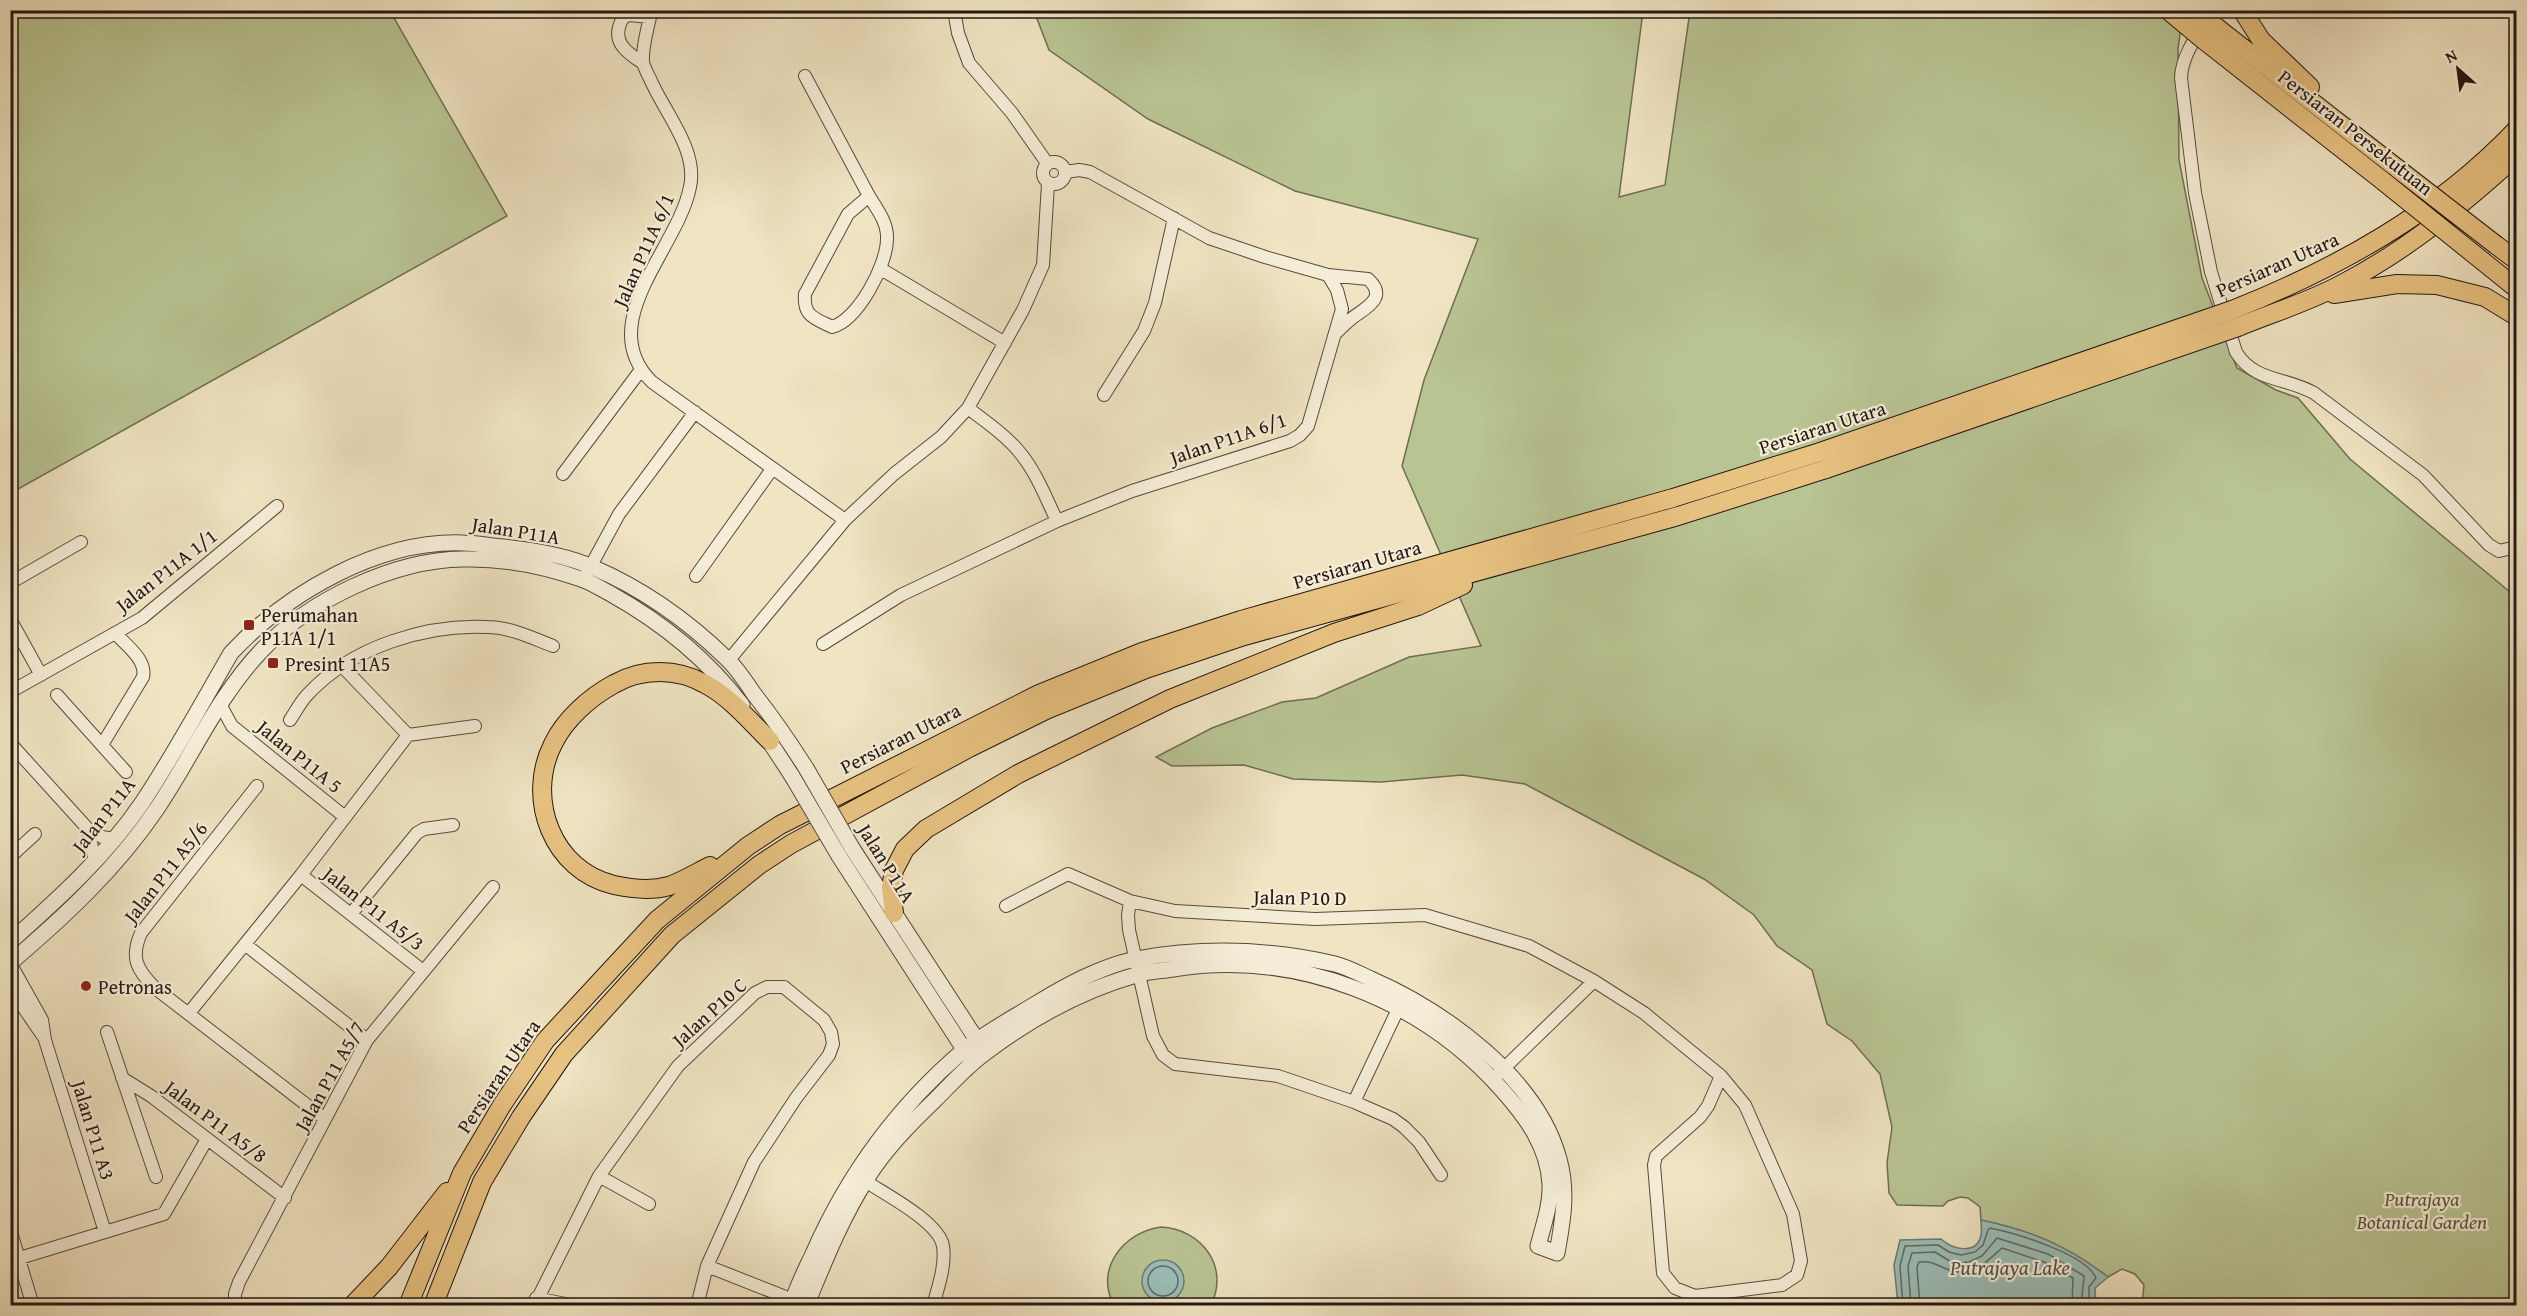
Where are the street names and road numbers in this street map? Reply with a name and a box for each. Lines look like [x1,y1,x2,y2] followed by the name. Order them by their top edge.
[2272,62,2440,202] street label: Persiaran Persekutuan
[604,189,681,314] street label: Jalan P11A 6/1
[2211,224,2344,304] street label: Persiaran Utara
[1755,393,1890,461] street label: Persiaran Utara
[1163,404,1290,472] street label: Jalan P11A 6/1
[467,508,562,551] street label: Jalan P11A
[107,521,223,621] street label: Jalan P11A 1/1
[1290,532,1425,596] street label: Persiaran Utara
[835,695,966,781] street label: Persiaran Utara
[249,711,349,800] street label: Jalan P11A 5
[62,771,142,861] street label: Jalan P11A
[114,815,214,931] street label: Jalan P11 A5/6
[850,815,923,908] street label: Jalan P11A
[315,857,431,957] street label: Jalan P11 A5/3
[1250,882,1347,912] street label: Jalan P10 D
[663,970,753,1055] street label: Jalan P10 C
[449,1013,547,1139] street label: Persiaran Utara
[285,1016,371,1139] street label: Jalan P11 A5/7
[156,1071,273,1169] street label: Jalan P11 A5/8
[64,1074,123,1183] street label: Jalan P11 A3

